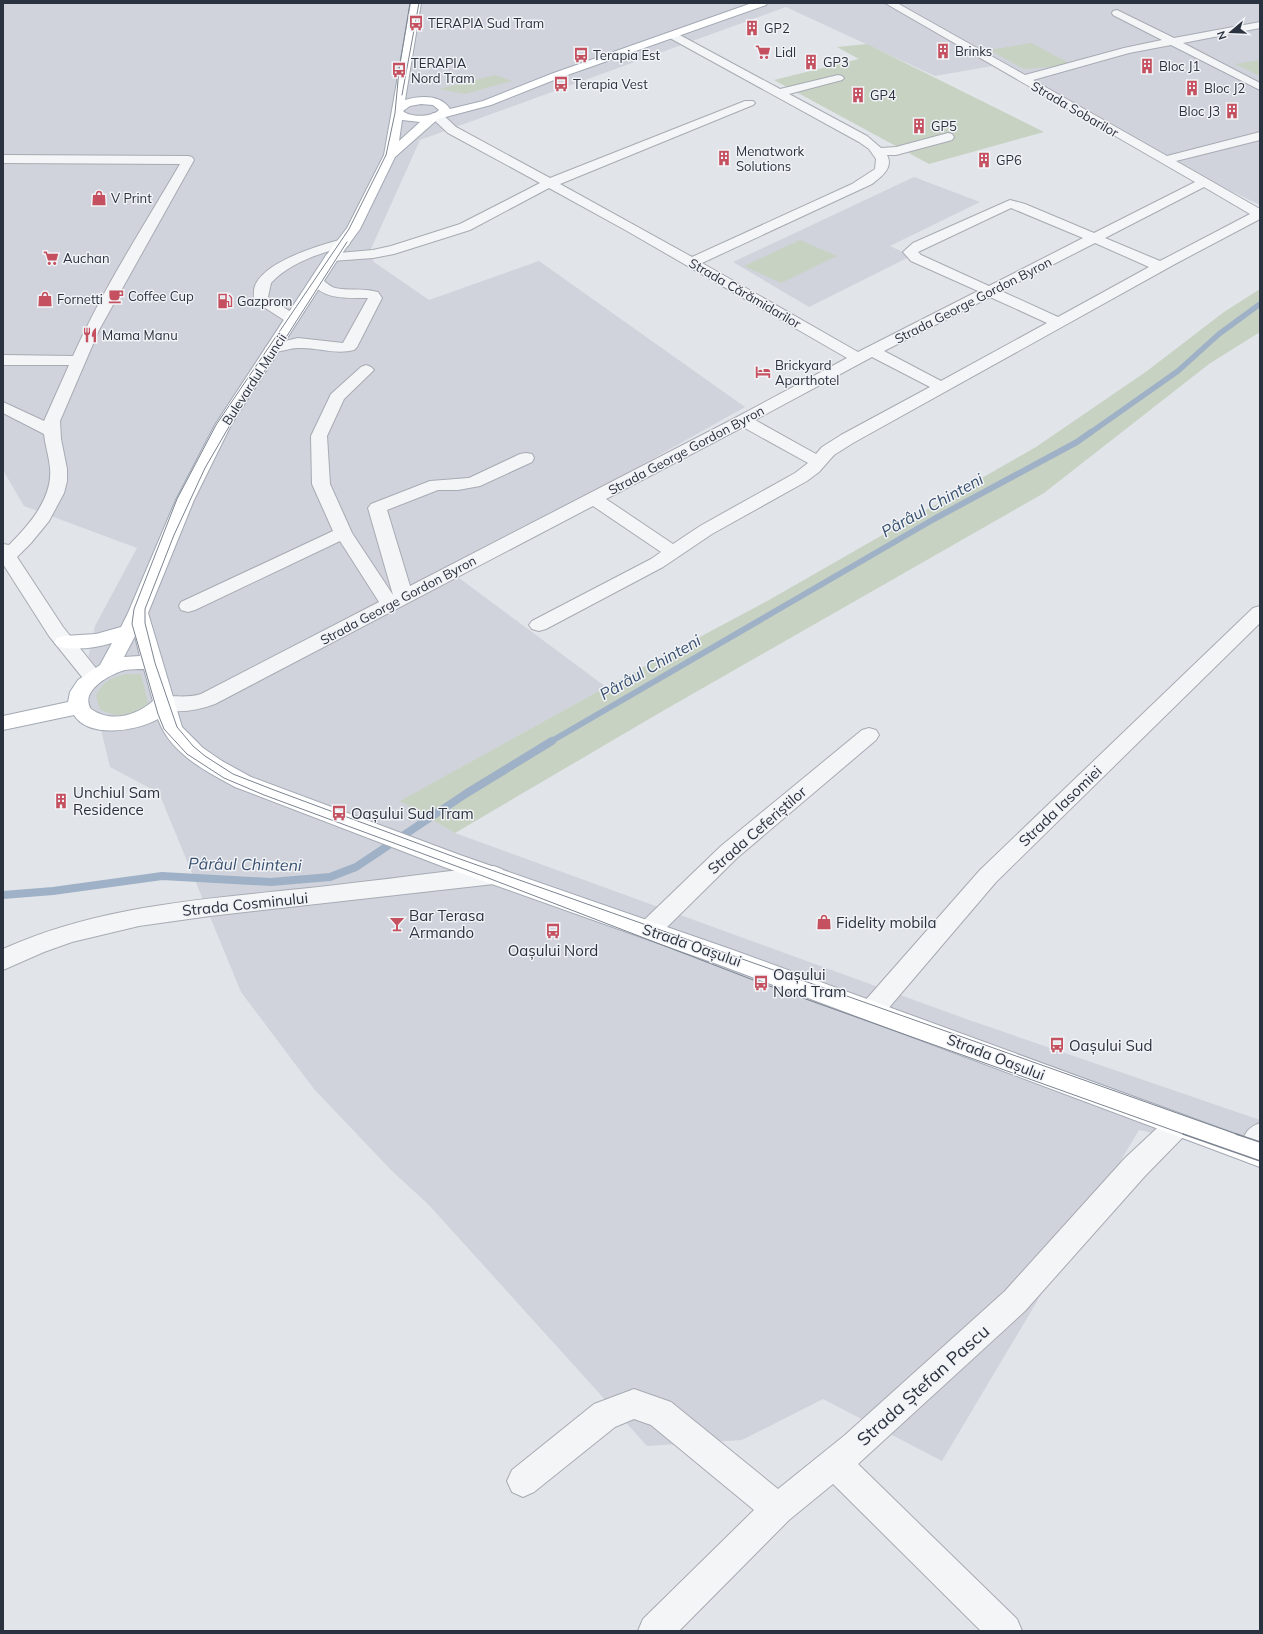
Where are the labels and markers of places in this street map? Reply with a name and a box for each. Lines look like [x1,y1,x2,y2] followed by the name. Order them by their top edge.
[407,14,425,32] bus stop icon: TERAPIA Sud Tram
[428,15,544,31] place label: TERAPIA Sud Tram
[743,19,761,37] building icon: GP2
[764,20,790,36] place label: GP2
[934,42,952,60] building icon: Brinks
[754,43,772,61] supermarket icon: Lidl
[955,43,992,59] place label: Brinks
[775,44,796,60] place label: Lidl
[572,46,590,64] bus stop icon: Terapia Est
[593,47,660,63] place label: Terapia Est
[802,53,820,71] building icon: GP3
[823,54,849,70] place label: GP3
[411,55,475,86] place label: TERAPIA Nord Tram
[1138,57,1156,75] building icon: Bloc J1
[1159,58,1200,74] place label: Bloc J1
[390,61,408,79] bus stop icon: TERAPIA Nord Tram
[552,75,570,93] bus stop icon: Terapia Vest
[573,76,648,92] place label: Terapia Vest
[1183,79,1201,97] building icon: Bloc J2
[1204,80,1245,96] place label: Bloc J2
[849,86,867,104] building icon: GP4
[870,87,896,103] place label: GP4
[1223,102,1241,120] building icon: Bloc J3
[1179,103,1220,119] place label: Bloc J3
[910,117,928,135] building icon: GP5
[931,118,957,134] place label: GP5
[736,143,805,174] place label: Menatwork Solutions
[715,149,733,167] building icon: Menatwork Solutions
[975,151,993,169] building icon: GP6
[996,152,1022,168] place label: GP6
[90,189,108,207] shop icon: V Print
[111,190,152,206] place label: V Print
[42,249,60,267] supermarket icon: Auchan
[63,250,110,266] place label: Auchan
[107,287,125,305] cafe icon: Coffee Cup
[128,288,194,304] place label: Coffee Cup
[36,290,54,308] shop icon: Fornetti
[57,291,103,307] place label: Fornetti
[216,292,234,310] fuel station icon: Gazprom
[237,293,292,309] place label: Gazprom
[81,326,99,344] restaurant icon: Mama Manu
[102,327,178,343] place label: Mama Manu
[775,357,839,388] place label: Brickyard Aparthotel
[754,363,772,381] hotel icon: Brickyard Aparthotel
[73,783,160,819] place label: Unchiul Sam Residence
[52,792,70,810] building icon: Unchiul Sam Residence
[330,804,348,822] bus stop icon: Oașului Sud Tram
[351,804,474,823] place label: Oașului Sud Tram
[409,906,484,942] place label: Bar Terasa Armando
[815,913,833,931] shop icon: Fidelity mobila
[836,913,936,932] place label: Fidelity mobila
[388,915,406,933] bar icon: Bar Terasa Armando
[544,922,562,940] bus stop icon: Oașului Nord
[508,941,598,960] place label: Oașului Nord
[773,965,847,1001] place label: Oașului Nord Tram
[752,974,770,992] bus stop icon: Oașului Nord Tram
[1048,1036,1066,1054] bus stop icon: Oașului Sud
[1069,1036,1152,1055] place label: Oașului Sud

